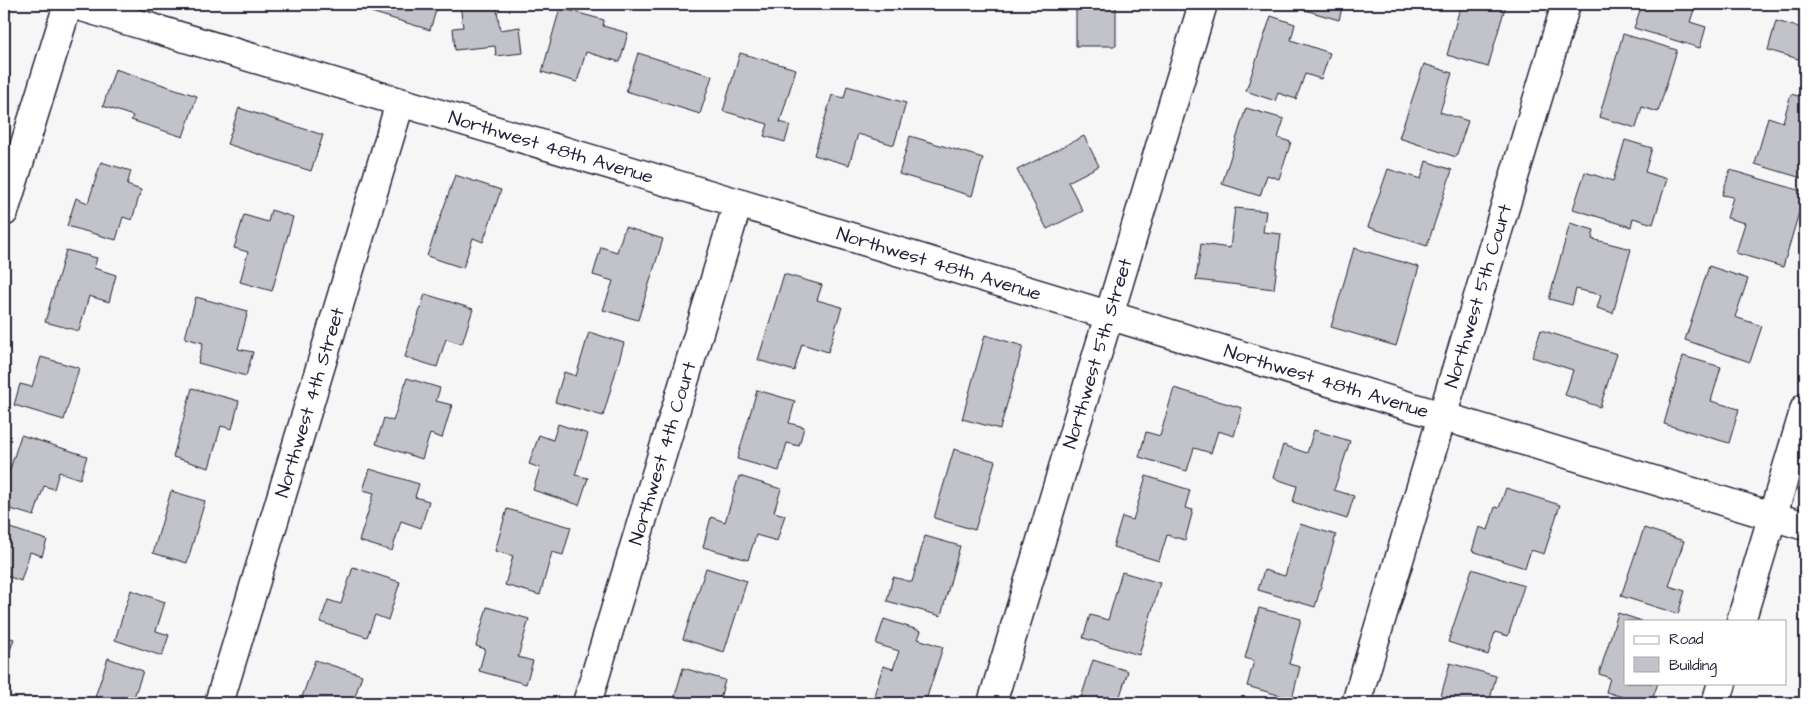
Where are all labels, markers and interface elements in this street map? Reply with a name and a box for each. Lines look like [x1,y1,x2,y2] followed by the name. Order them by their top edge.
[445,104,657,190] street label: Northwest 48th Avenue
[1438,200,1519,391] street label: Northwest 5th Court
[833,220,1044,308] street label: Northwest 48th Avenue
[1056,255,1139,452] street label: Northwest 5th Street
[268,304,351,501] street label: Northwest 4th Street
[1221,337,1432,425] street label: Northwest 48th Avenue
[622,358,703,548] street label: Northwest 4th Court
[1624,620,1786,684] legend
[1669,629,1704,650] text: Road
[1669,655,1717,677] text: Building

